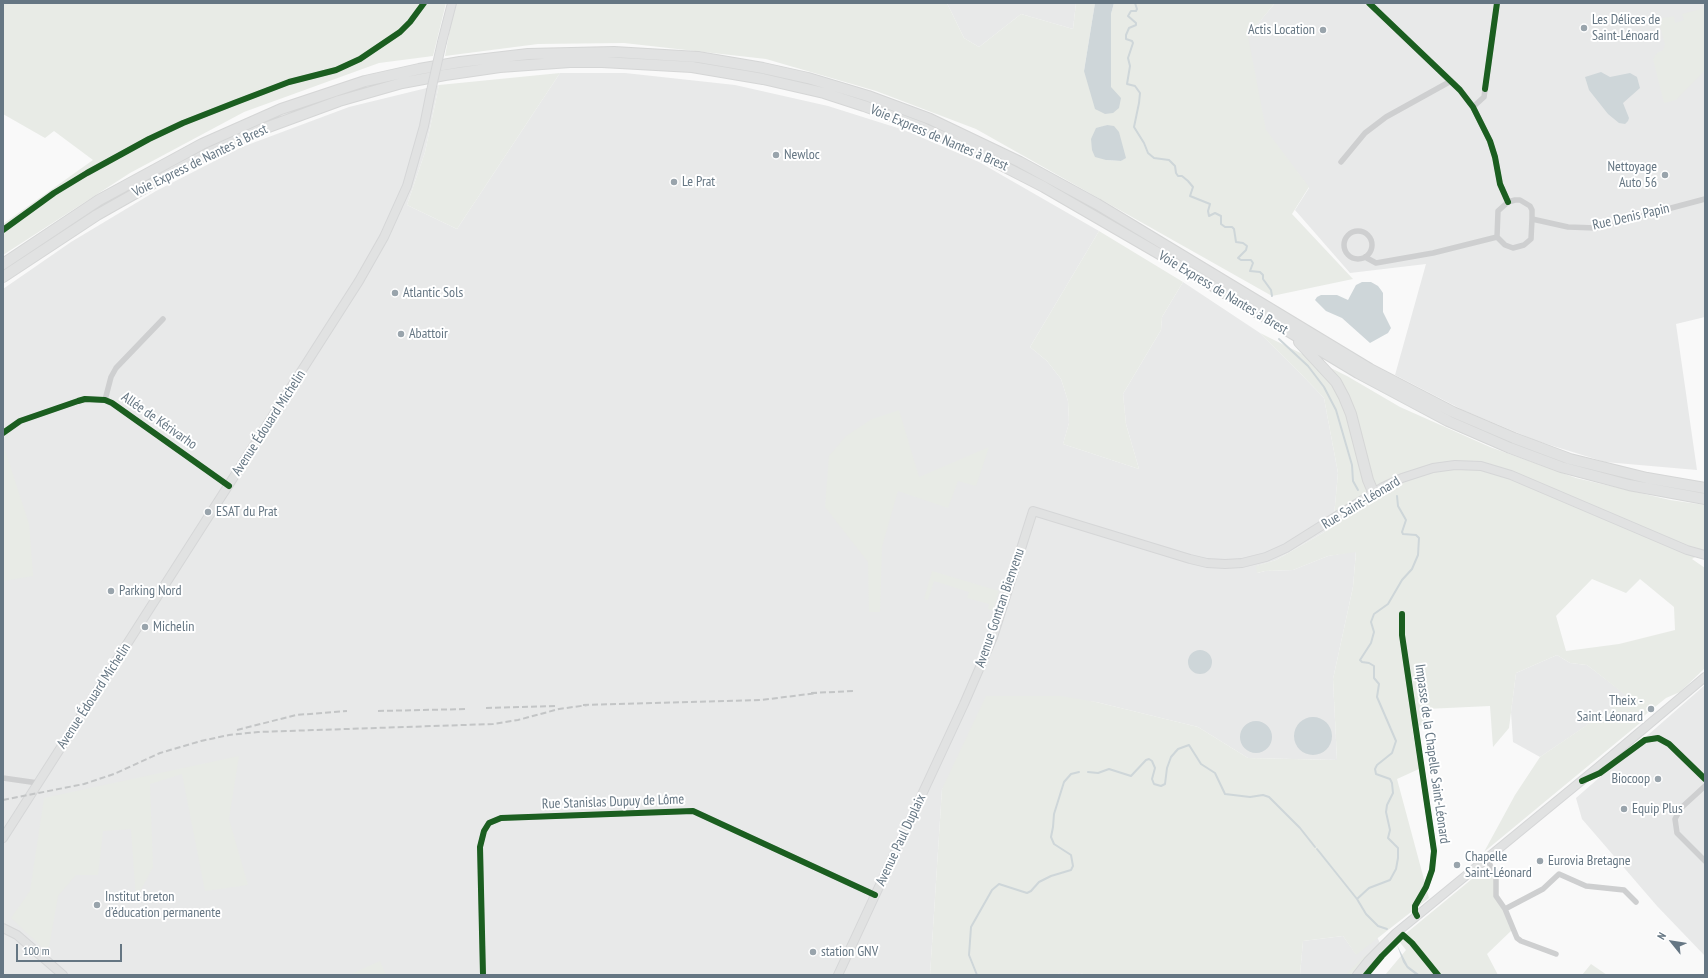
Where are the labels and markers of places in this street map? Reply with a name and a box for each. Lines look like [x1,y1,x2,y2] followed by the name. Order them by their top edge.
[1592,12,1660,44] place label: Les Délices de Saint-Lénoard
[1248,22,1315,38] place label: Actis Location
[1579,23,1589,33] marker: Les Délices de Saint-Lénoard
[1318,25,1328,35] marker: Actis Location
[784,147,820,163] place label: Newloc
[771,150,781,160] marker: Newloc
[1607,159,1657,192] place label: Nettoyage Auto 56
[1660,170,1670,180] marker: Nettoyage Auto 56
[682,174,715,190] place label: Le Prat
[669,177,679,187] marker: Le Prat
[403,285,463,301] place label: Atlantic Sols
[390,288,400,298] marker: Atlantic Sols
[409,326,448,342] place label: Abattoir
[396,329,406,339] marker: Abattoir
[216,504,277,520] place label: ESAT du Prat
[203,507,213,517] marker: ESAT du Prat
[119,583,181,599] place label: Parking Nord
[106,586,116,596] marker: Parking Nord
[153,619,194,635] place label: Michelin
[140,622,150,632] marker: Michelin
[1577,693,1643,726] place label: Theix - Saint Léonard
[1646,704,1656,714] marker: Theix - Saint Léonard
[1611,771,1650,787] place label: Biocoop
[1653,774,1663,784] marker: Biocoop
[1632,801,1683,817] place label: Equip Plus
[1619,804,1629,814] marker: Equip Plus
[1465,849,1532,882] place label: Chapelle Saint-Léonard
[1548,853,1631,869] place label: Eurovia Bretagne
[1535,856,1545,866] marker: Eurovia Bretagne
[1452,860,1462,870] marker: Chapelle Saint-Léonard
[105,889,221,922] place label: Institut breton d’éducation permanente
[92,900,102,910] marker: Institut breton d’éducation permanente
[821,944,878,960] place label: station GNV
[808,947,818,957] marker: station GNV

